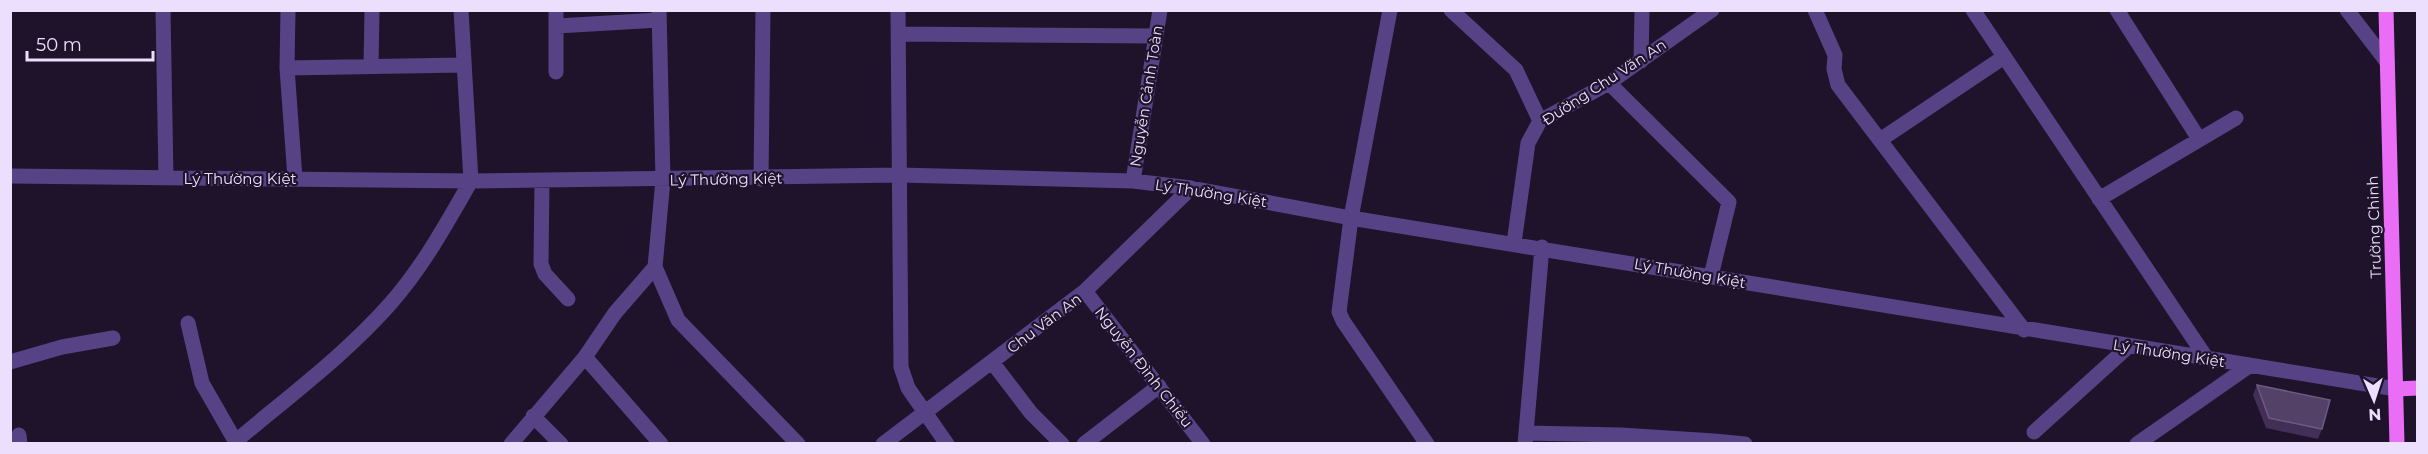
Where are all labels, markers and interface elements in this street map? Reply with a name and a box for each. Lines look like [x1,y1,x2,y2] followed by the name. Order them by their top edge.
[27,24,153,62] scale bar
[1125,24,1167,168] street label: Nguyễn Cảnh Toàn
[36,34,82,56] text: 50 m
[1538,35,1670,129] street label: Đường Chu Văn An
[183,169,297,188] street label: Lý Thường Kiệt
[669,169,783,189] street label: Lý Thường Kiệt
[1154,175,1268,211] street label: Lý Thường Kiệt
[2363,175,2385,279] street label: Trường Chinh
[1633,254,1747,292] street label: Lý Thường Kiệt
[1003,289,1085,357] street label: Chu Văn An
[1091,303,1197,431] street label: Nguyễn Đình Chiểu
[2112,335,2226,371] street label: Lý Thường Kiệt
[2344,370,2404,430] north arrow
[2368,405,2382,424] text: N

